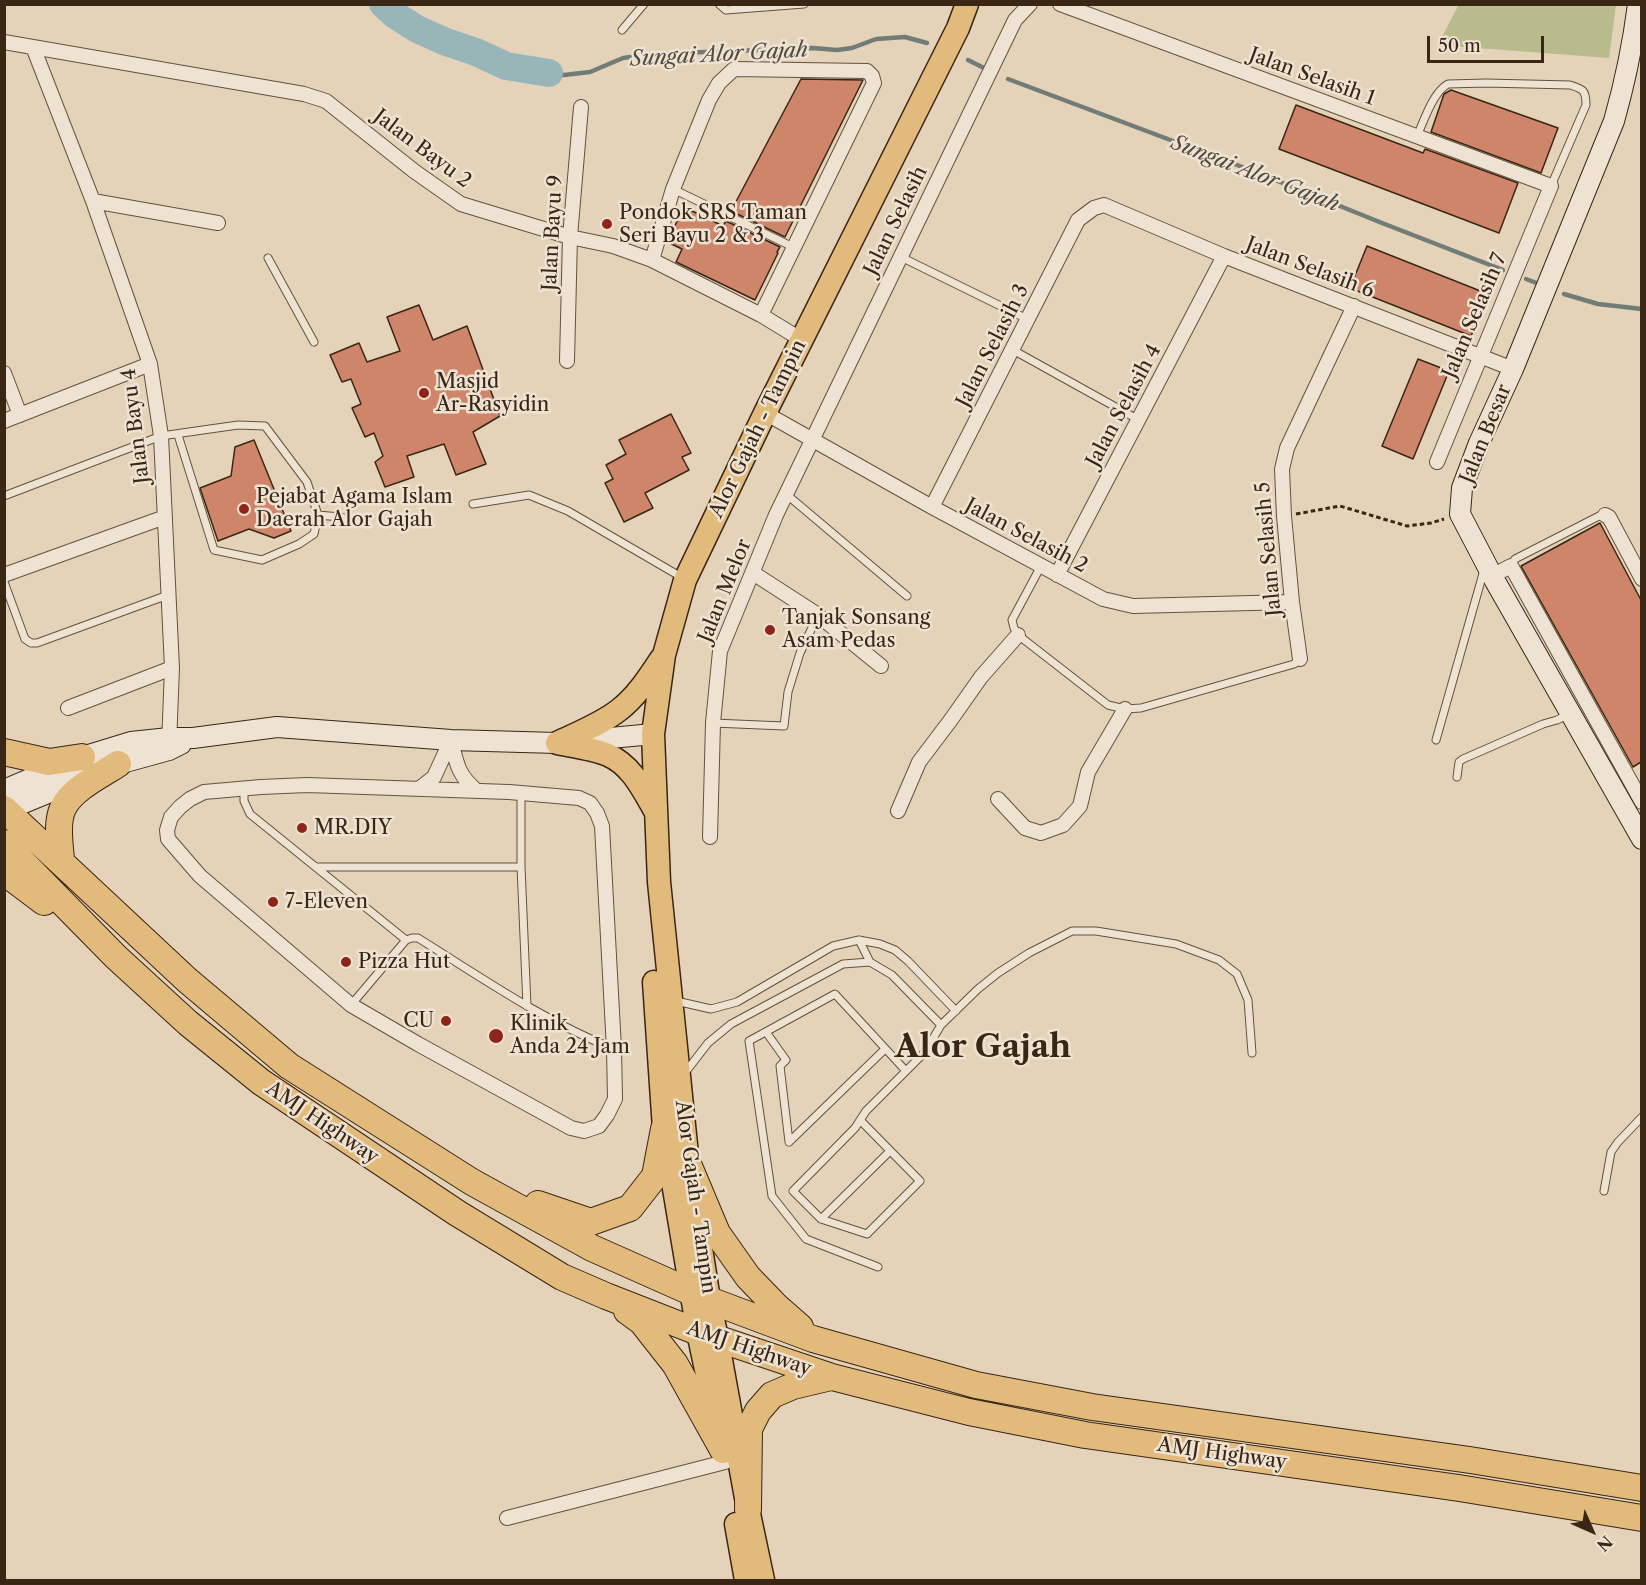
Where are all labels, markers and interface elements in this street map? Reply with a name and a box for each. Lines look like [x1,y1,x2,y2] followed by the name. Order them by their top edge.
[1430,24,1547,62] scale bar
[1438,35,1481,57] text: 50 m
[630,38,808,72] water label: Sungai Alor Gajah
[1246,43,1378,111] street label: Jalan Selasih 1
[368,105,476,193] street label: Jalan Bayu 2
[1167,130,1343,218] water label: Sungai Alor Gajah
[859,162,933,280] street label: Jalan Selasih
[538,174,568,292] street label: Jalan Bayu 9
[619,201,807,248] place label: Pondok SRS Taman Seri Bayu 2 & 3
[600,217,614,231] marker: Pondok SRS Taman Seri Bayu 2 & 3
[1242,232,1378,304] street label: Jalan Selasih 6
[1438,250,1512,382] street label: Jalan Selasih 7
[952,280,1034,412] street label: Jalan Selasih 3
[704,336,812,522] street label: Alor Gajah - Tampin
[1082,341,1166,471] street label: Jalan Selasih 4
[117,367,155,485] street label: Jalan Bayu 4
[436,370,549,417] place label: Masjid Ar-Rasyidin
[1455,381,1517,487] street label: Jalan Besar
[417,386,431,400] marker: Masjid Ar-Rasyidin
[1251,481,1287,617] street label: Jalan Selasih 5
[256,485,453,532] place label: Pejabat Agama Islam Daerah Alor Gajah
[961,494,1091,578] street label: Jalan Selasih 2
[237,502,251,516] marker: Pejabat Agama Islam Daerah Alor Gajah
[693,536,757,646] street label: Jalan Melor
[782,606,930,653] place label: Tanjak Sonsang Asam Pedas
[763,623,777,637] marker: Tanjak Sonsang Asam Pedas
[314,816,392,840] place label: MR.DIY
[295,821,309,835] marker: MR.DIY
[285,890,368,914] place label: 7-Eleven
[266,895,280,909] marker: 7-Eleven
[358,950,450,974] place label: Pizza Hut
[339,955,353,969] marker: Pizza Hut
[403,1009,434,1033] place label: CU
[510,1012,630,1059] place label: Klinik Anda 24 Jam
[439,1014,453,1028] marker: CU
[487,1027,505,1045] marker: Klinik Anda 24 Jam
[895,1029,1071,1067] district label: Alor Gajah
[261,1077,383,1169] street label: AMJ Highway
[670,1099,720,1295] street label: Alor Gajah - Tampin
[683,1316,815,1382] street label: AMJ Highway
[1156,1433,1288,1475] street label: AMJ Highway
[1562,1501,1622,1561] north arrow
[1593,1532,1617,1556] text: N

